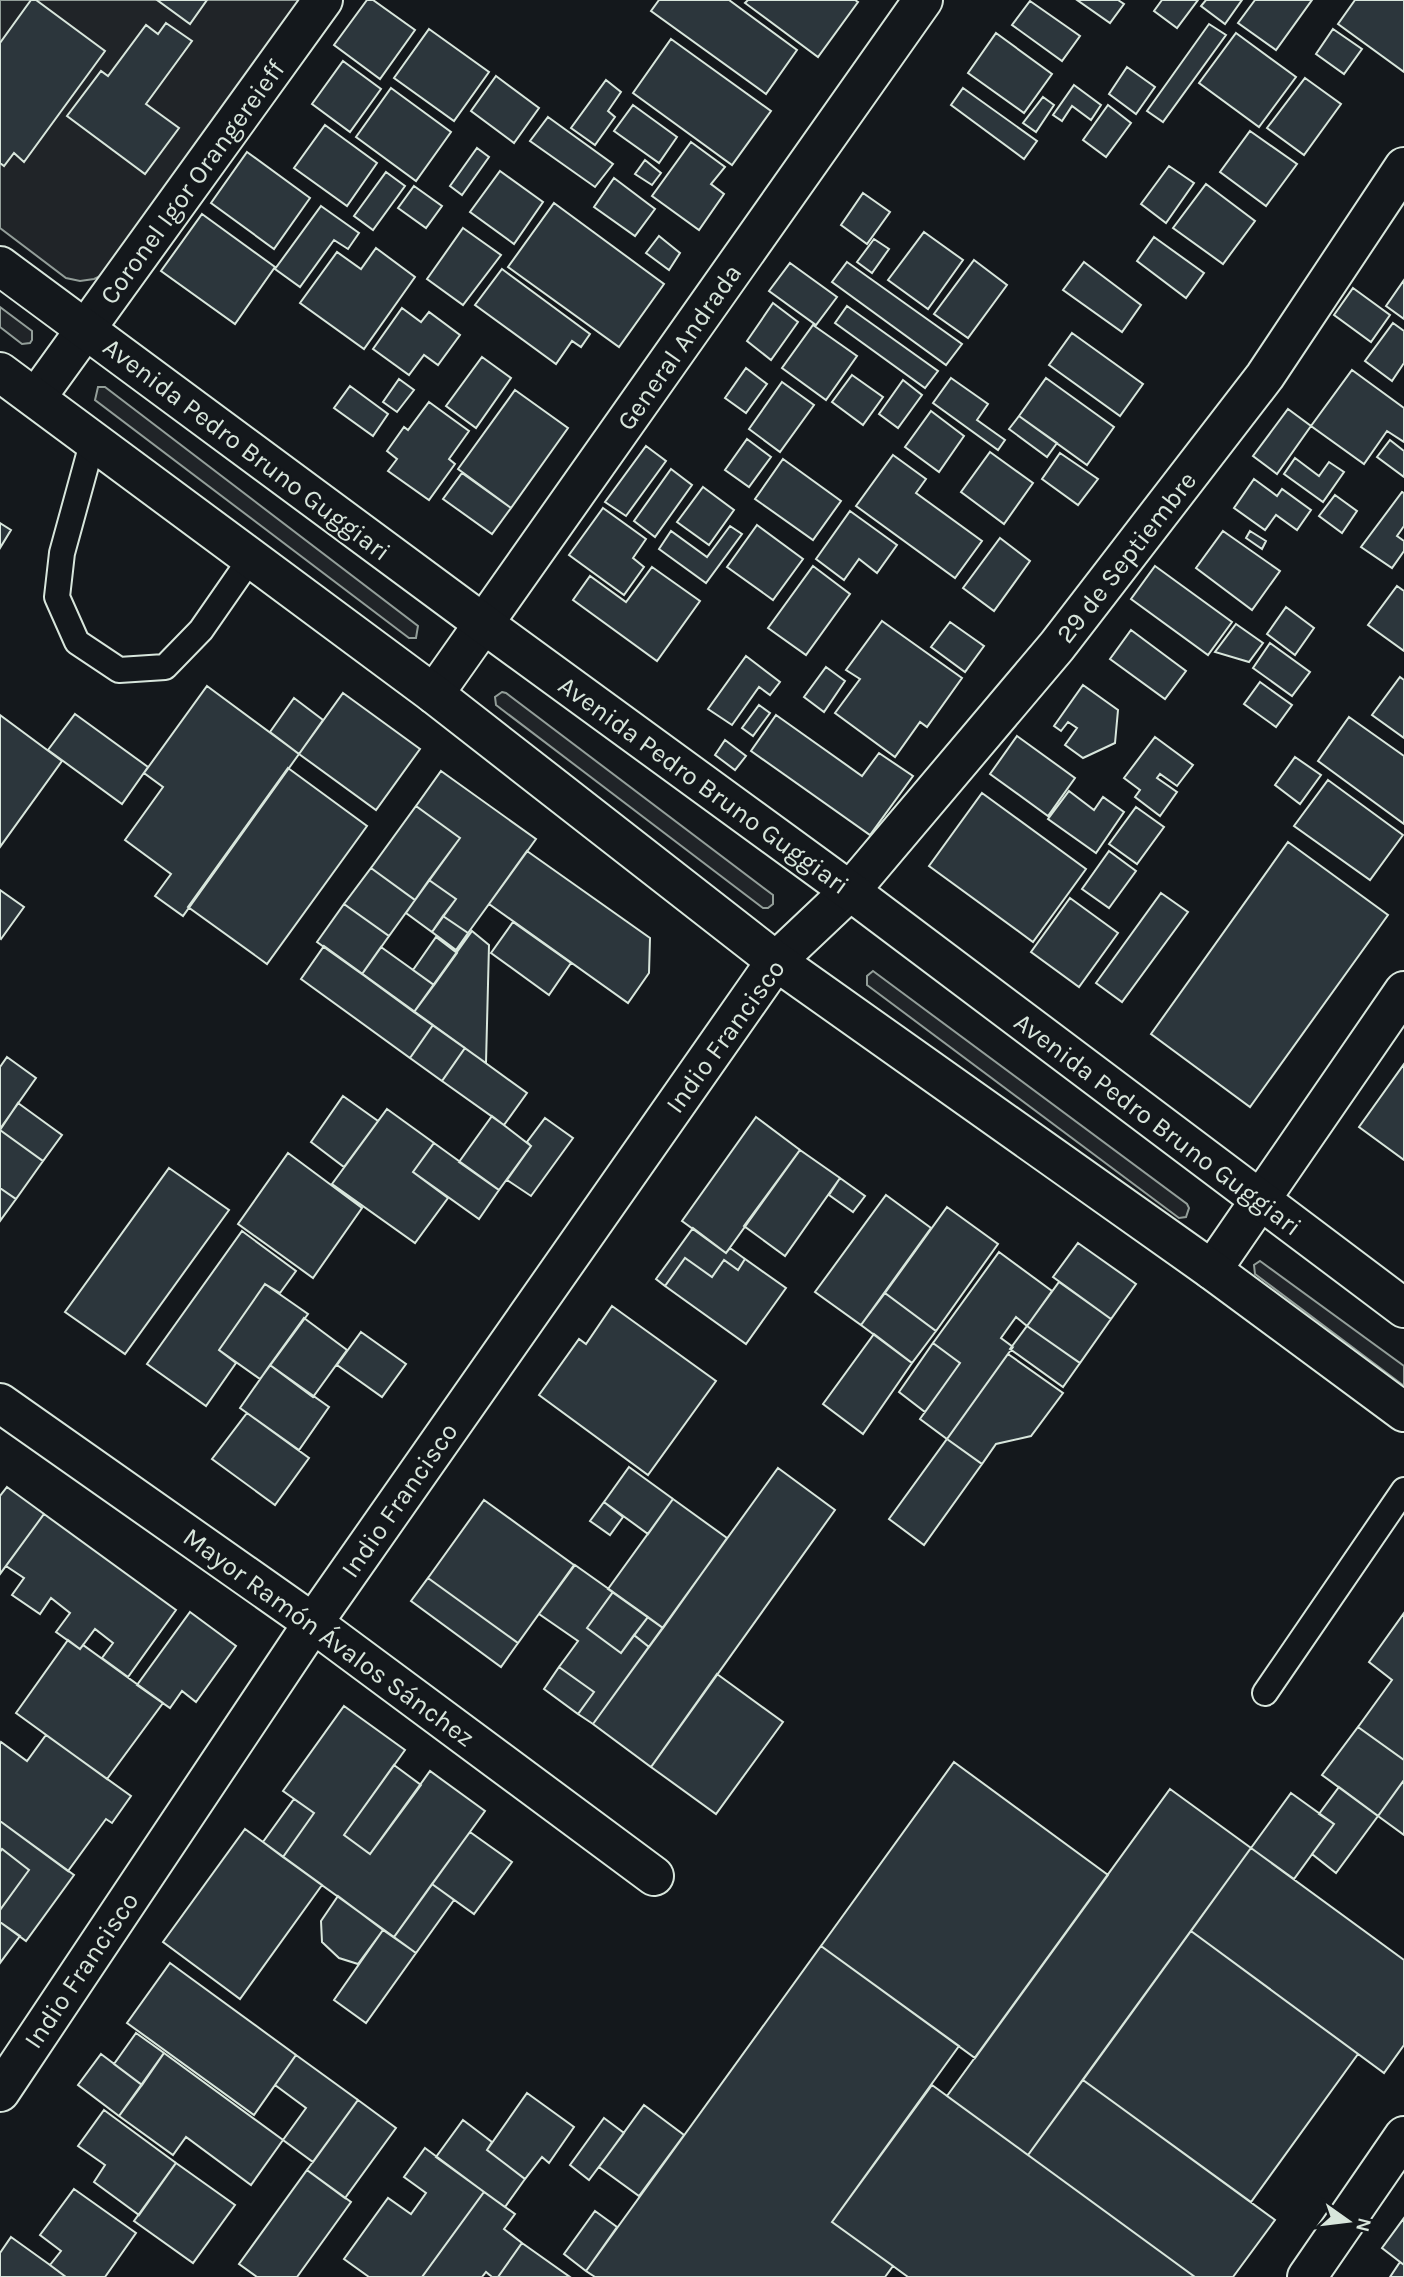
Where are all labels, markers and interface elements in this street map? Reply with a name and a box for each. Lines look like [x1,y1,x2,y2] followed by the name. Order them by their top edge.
[93,53,292,310] street label: Coronel Igor Orangereieff
[611,258,748,436] street label: General Andrada
[97,331,396,568] street label: Avenida Pedro Bruno Guggiari
[1050,465,1203,649] street label: 29 de Septiembre
[552,670,855,901] street label: Avenida Pedro Bruno Guggiari
[659,954,791,1119] street label: Indio Francisco
[1008,1006,1307,1243] street label: Avenida Pedro Bruno Guggiari
[335,1417,464,1584] street label: Indio Francisco
[177,1520,481,1754] street label: Mayor Ramón Ávalos Sánchez
[18,1886,145,2054] street label: Indio Francisco
[1313,2186,1383,2256] north arrow
[1351,2216,1376,2234] text: N

